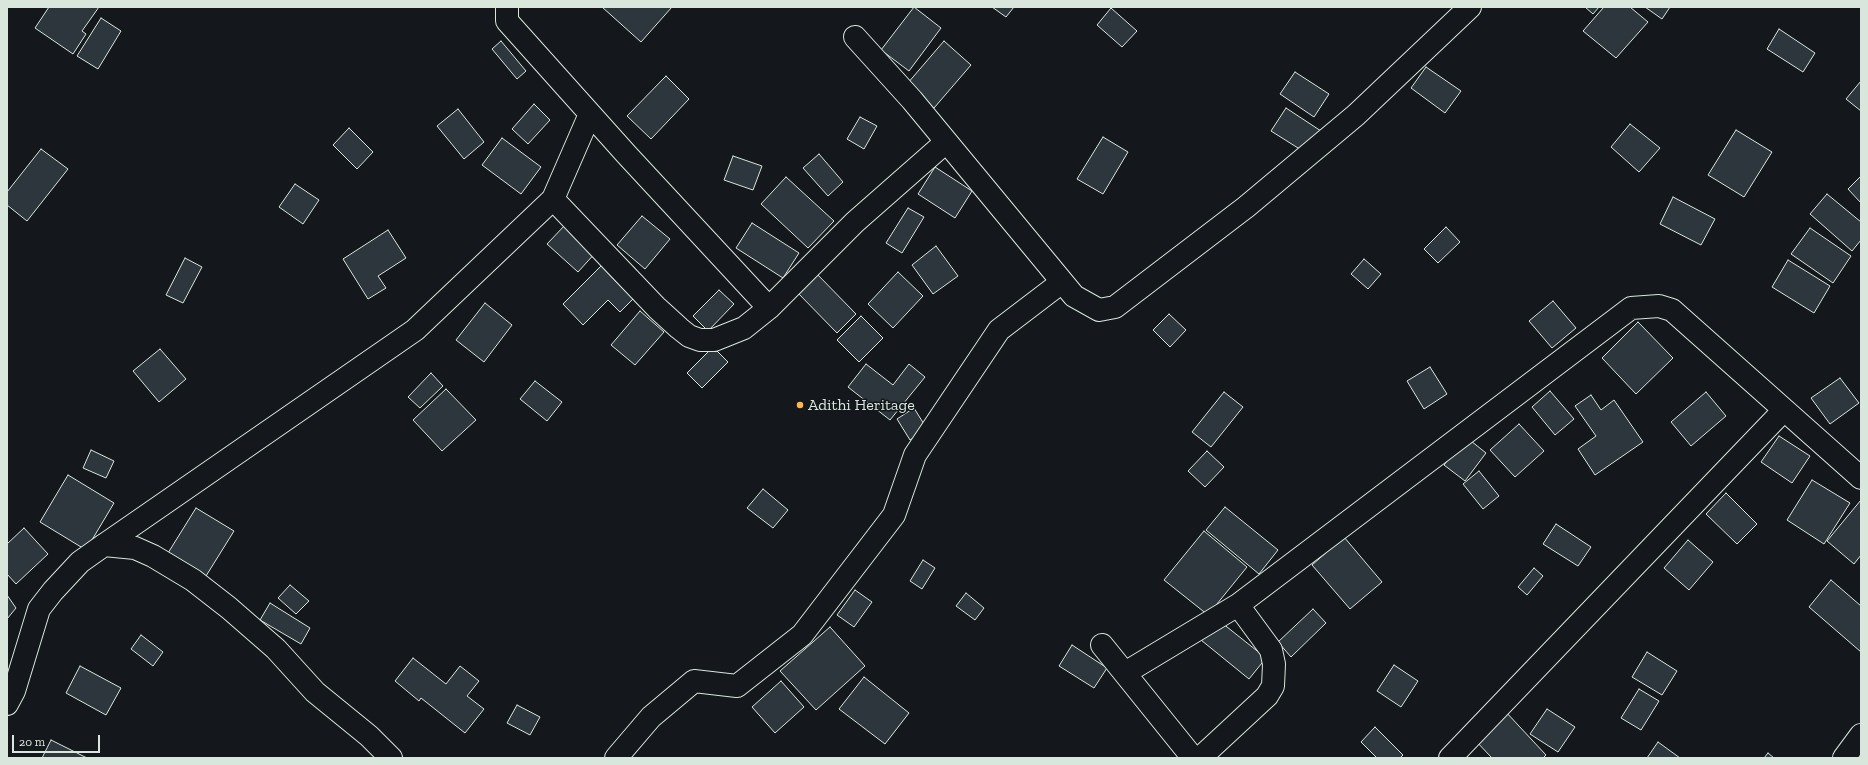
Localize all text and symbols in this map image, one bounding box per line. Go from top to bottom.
place label: Adithi Heritage [808,395,915,415]
marker: Adithi Heritage [795,400,805,410]
scale bar [14,727,102,753]
text: 20 m [19,735,45,749]

